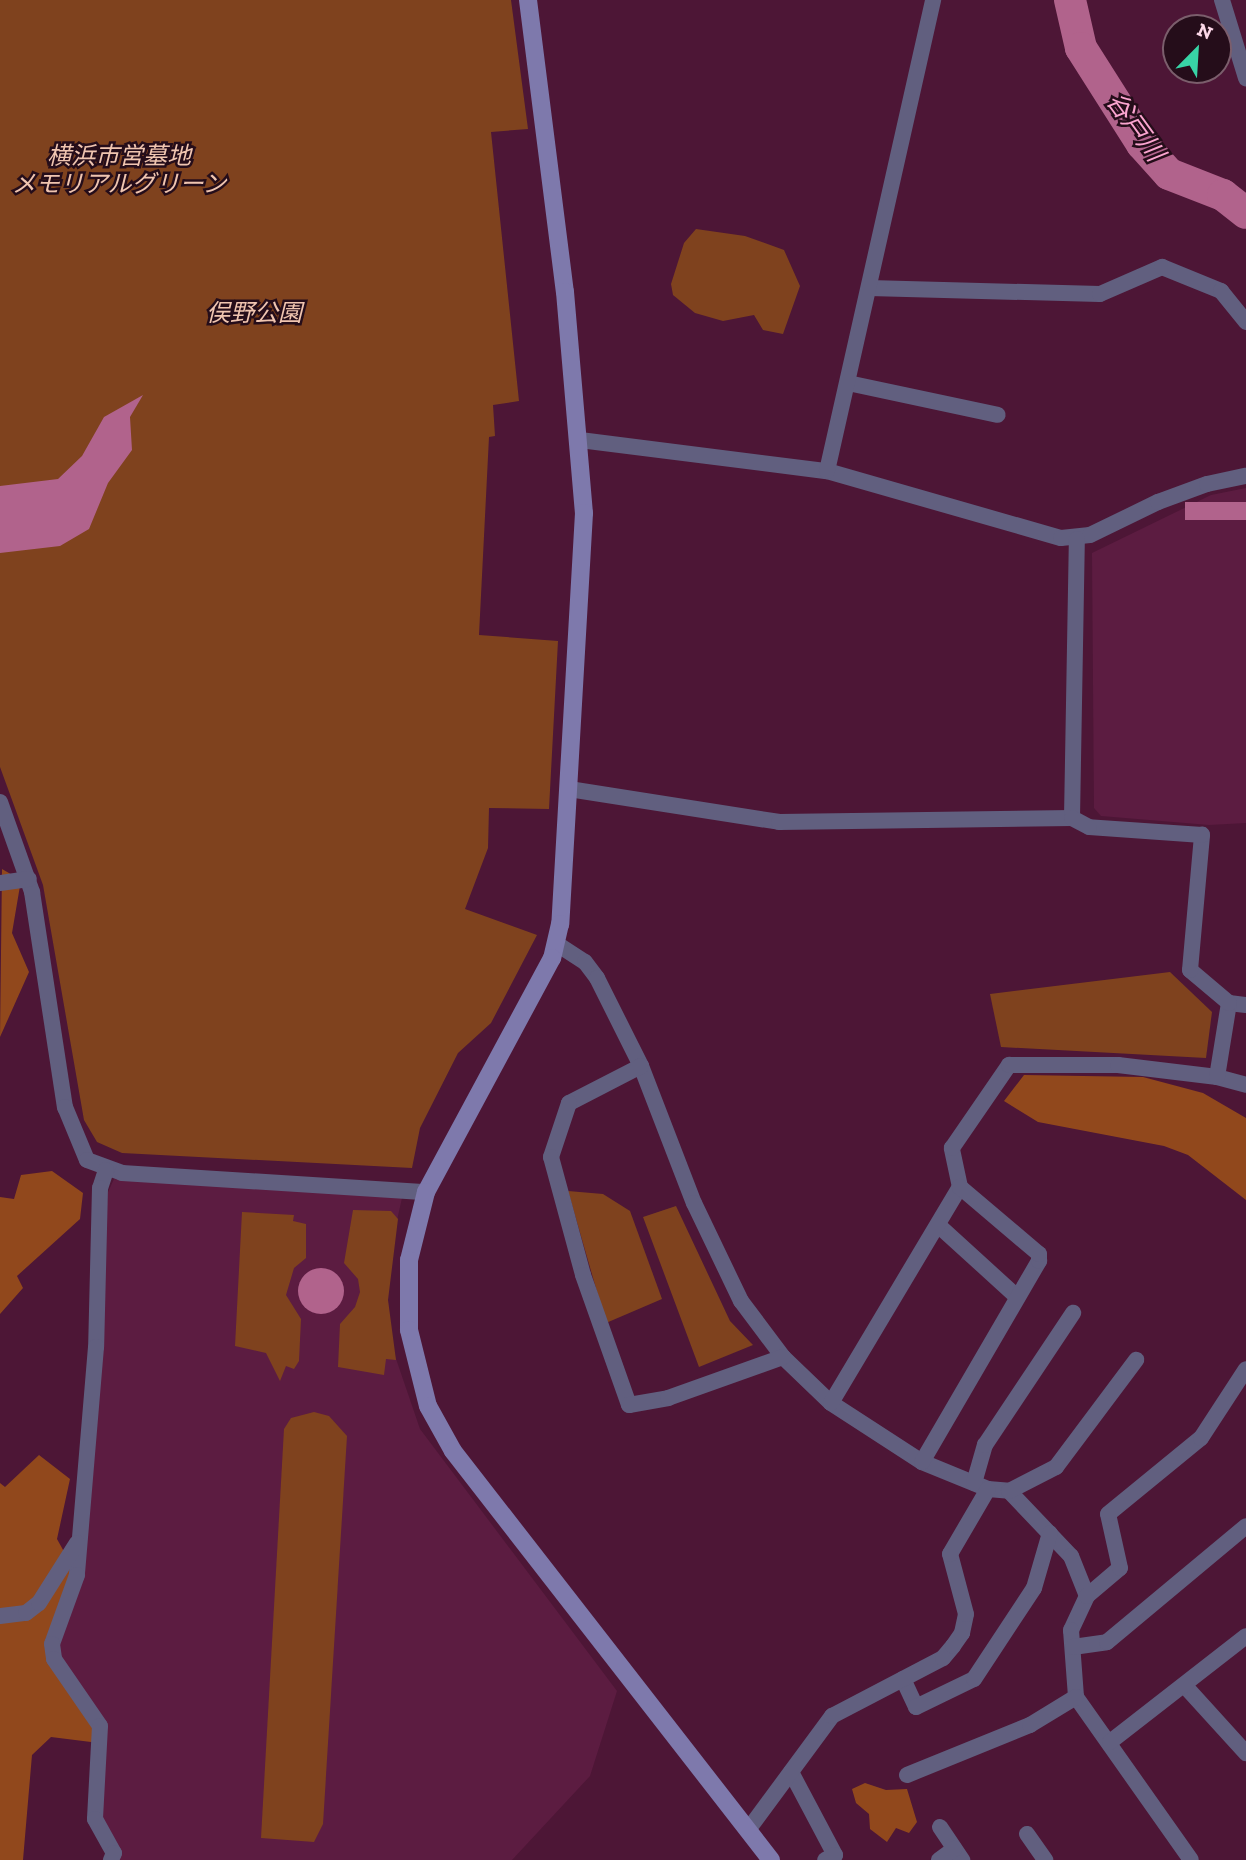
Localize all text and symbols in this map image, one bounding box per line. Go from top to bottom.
north arrow [1162,14,1232,84]
text: N [1194,18,1216,45]
water label: 谷戸川 [1099,86,1171,168]
park label: 横浜市営墓地 メモリアルグリーン [11,142,227,198]
park label: 俣野公園 [206,299,302,327]

